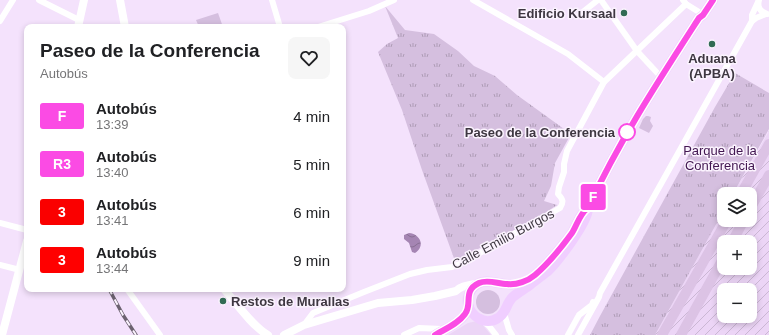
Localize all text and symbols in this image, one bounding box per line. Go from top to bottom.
place label: Edificio Kursaal [518,6,616,21]
marker: Edificio Kursaal [619,8,629,18]
button: heart [288,37,330,79]
marker: Aduana (APBA) [707,39,717,49]
text: Paseo de la Conferencia [40,40,260,61]
place label: Aduana (APBA) [688,51,737,81]
text: Autobús [40,66,88,81]
text: Autobús [96,100,157,117]
text: F [58,108,66,124]
text: 4 min [293,108,330,125]
text: 13:39 [96,117,129,132]
marker: Paseo de la Conferencia [618,123,636,141]
place label: Paseo de la Conferencia [465,125,616,140]
park label: Parque de la Conferencia [683,143,758,173]
text: Autobús [96,148,157,165]
text: R3 [53,156,71,172]
text: 5 min [293,156,330,173]
text: 13:40 [96,165,129,180]
line badge: F [580,184,606,210]
map controls [717,187,757,323]
button: layers [717,187,757,227]
text: F [589,189,597,205]
text: Autobús [96,196,157,213]
text: 3 [58,204,66,220]
text: 6 min [293,204,330,221]
street label: Calle Emilio Burgos [449,206,557,272]
text: 13:41 [96,213,129,228]
button: + [717,235,757,275]
text: Autobús [96,244,157,261]
text: 3 [58,252,66,268]
text: 9 min [293,252,330,269]
text: 13:44 [96,261,129,276]
button: − [717,283,757,323]
place label: Restos de Murallas [231,294,350,309]
marker: Restos de Murallas [218,296,228,306]

